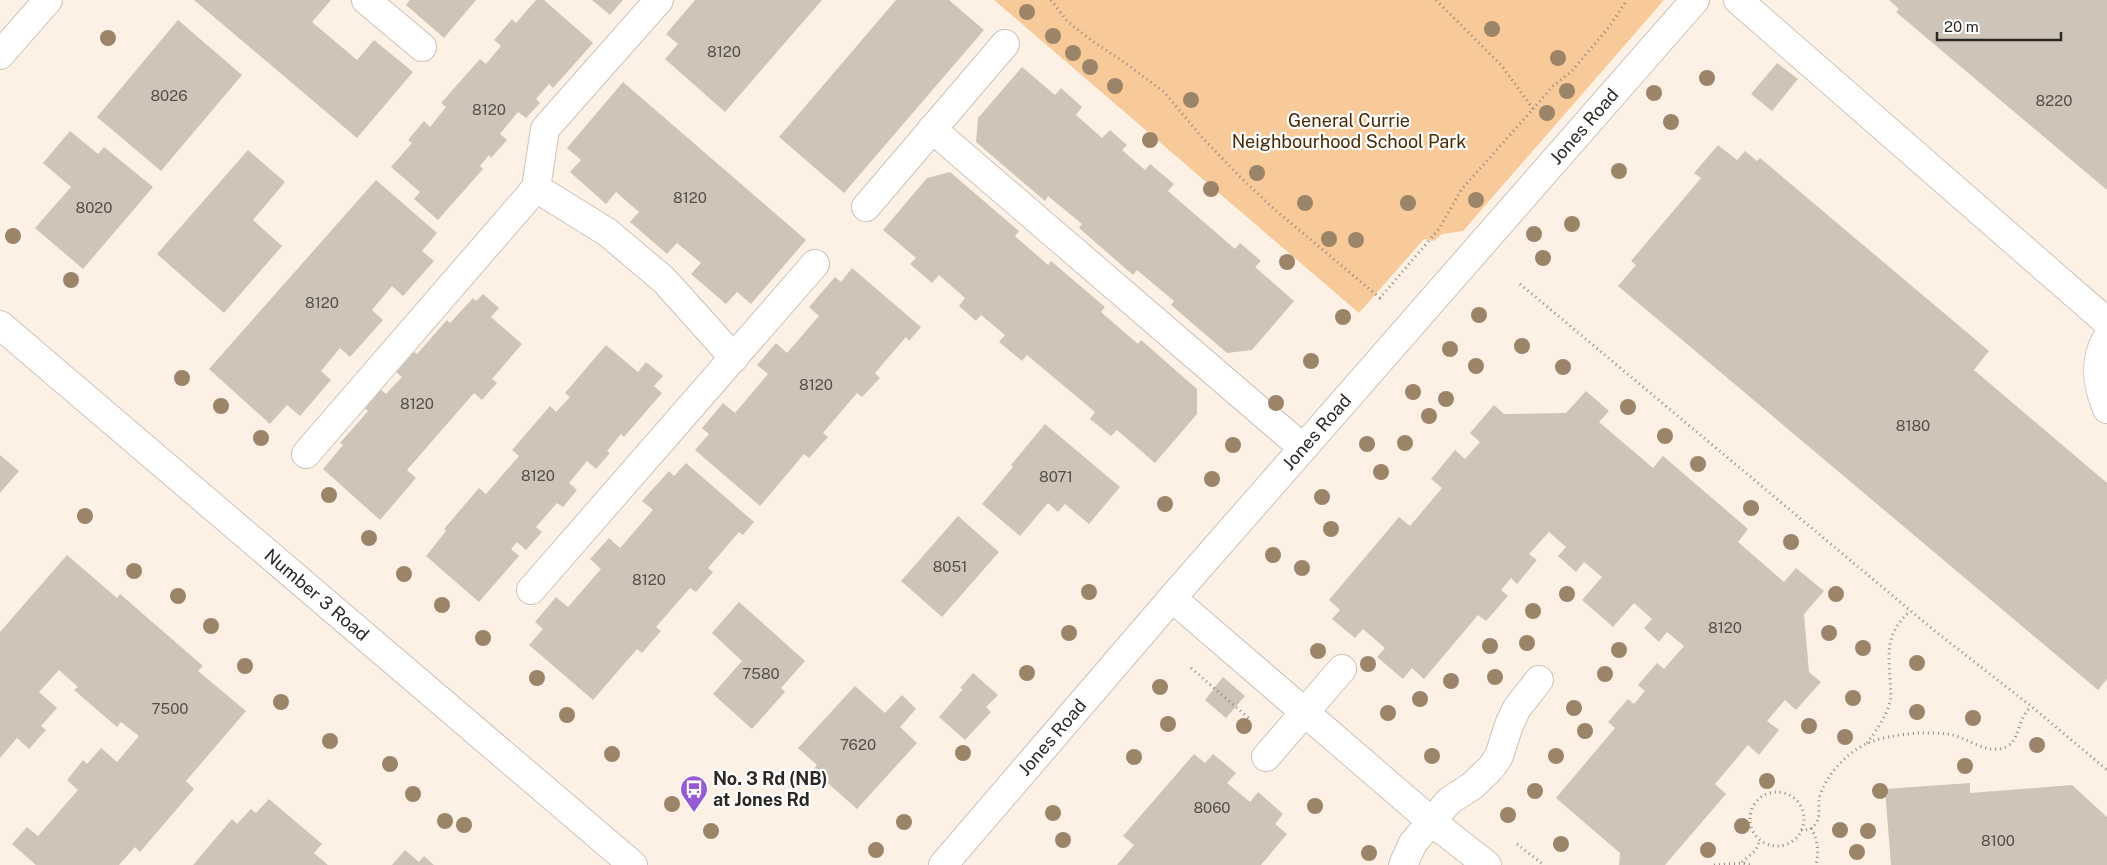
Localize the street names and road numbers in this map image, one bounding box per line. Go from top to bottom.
street label: Jones Road [1545,84,1623,168]
street label: Jones Road [1278,390,1355,474]
street label: Number 3 Road [260,544,373,645]
street label: Jones Road [1013,695,1091,780]

